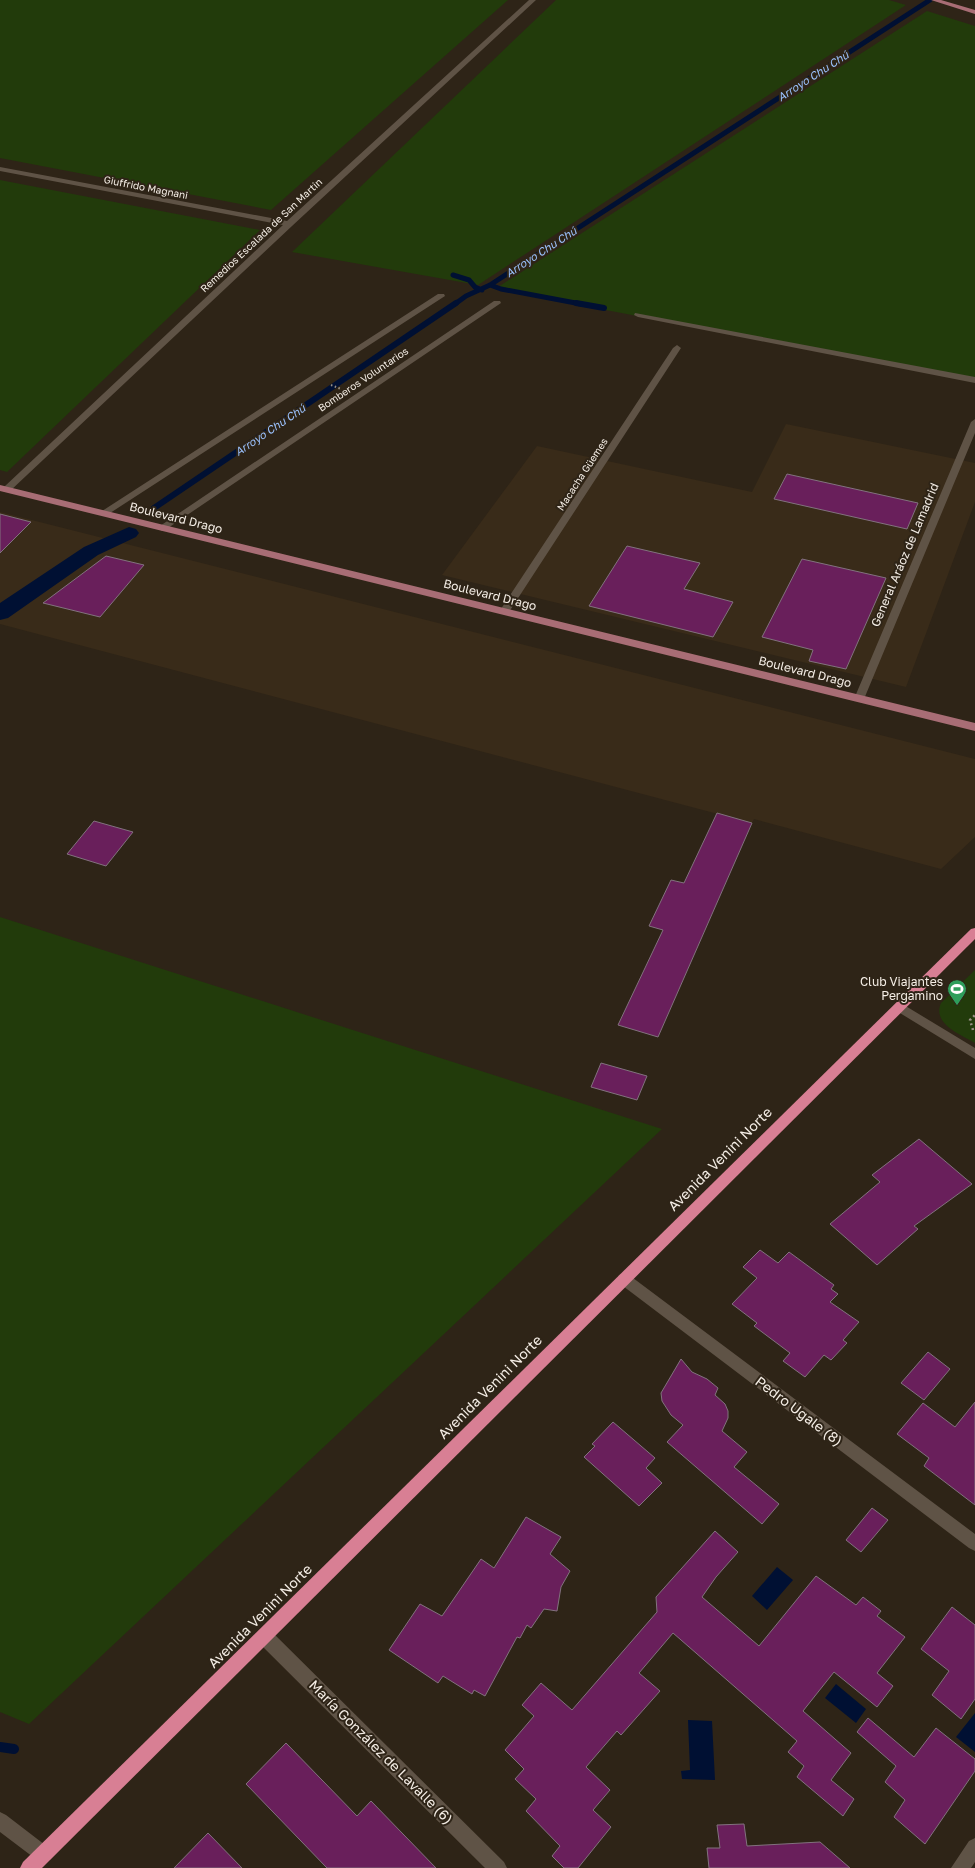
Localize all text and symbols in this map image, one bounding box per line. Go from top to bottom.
water label: Arroyo Chu Chú [775,47,852,104]
street label: Giuffrido Magnani [103,173,189,201]
street label: Remedios Escalada de San Martin [198,175,324,295]
water label: Arroyo Chu Chú [503,223,580,280]
street label: Bomberos Voluntarios [316,344,410,414]
water label: Arroyo Chu Chú [232,401,309,459]
street label: Macacha Güemes [554,436,610,512]
street label: General Aráoz de Lamadrid [867,481,942,629]
street label: Boulevard Drago [128,499,224,536]
street label: Boulevard Drago [442,576,538,613]
street label: Boulevard Drago [757,653,853,690]
place label: Club Viajantes Pergamino [860,974,943,1003]
sports icon: Club Viajantes Pergamino [946,978,968,1006]
street label: Avenida Venini Norte [664,1103,775,1214]
street label: Avenida Venini Norte [434,1331,545,1442]
street label: Pedro Ugale (8) [752,1372,846,1449]
street label: Avenida Venini Norte [204,1560,315,1671]
street label: María González de Lavalle (6) [306,1676,457,1827]

